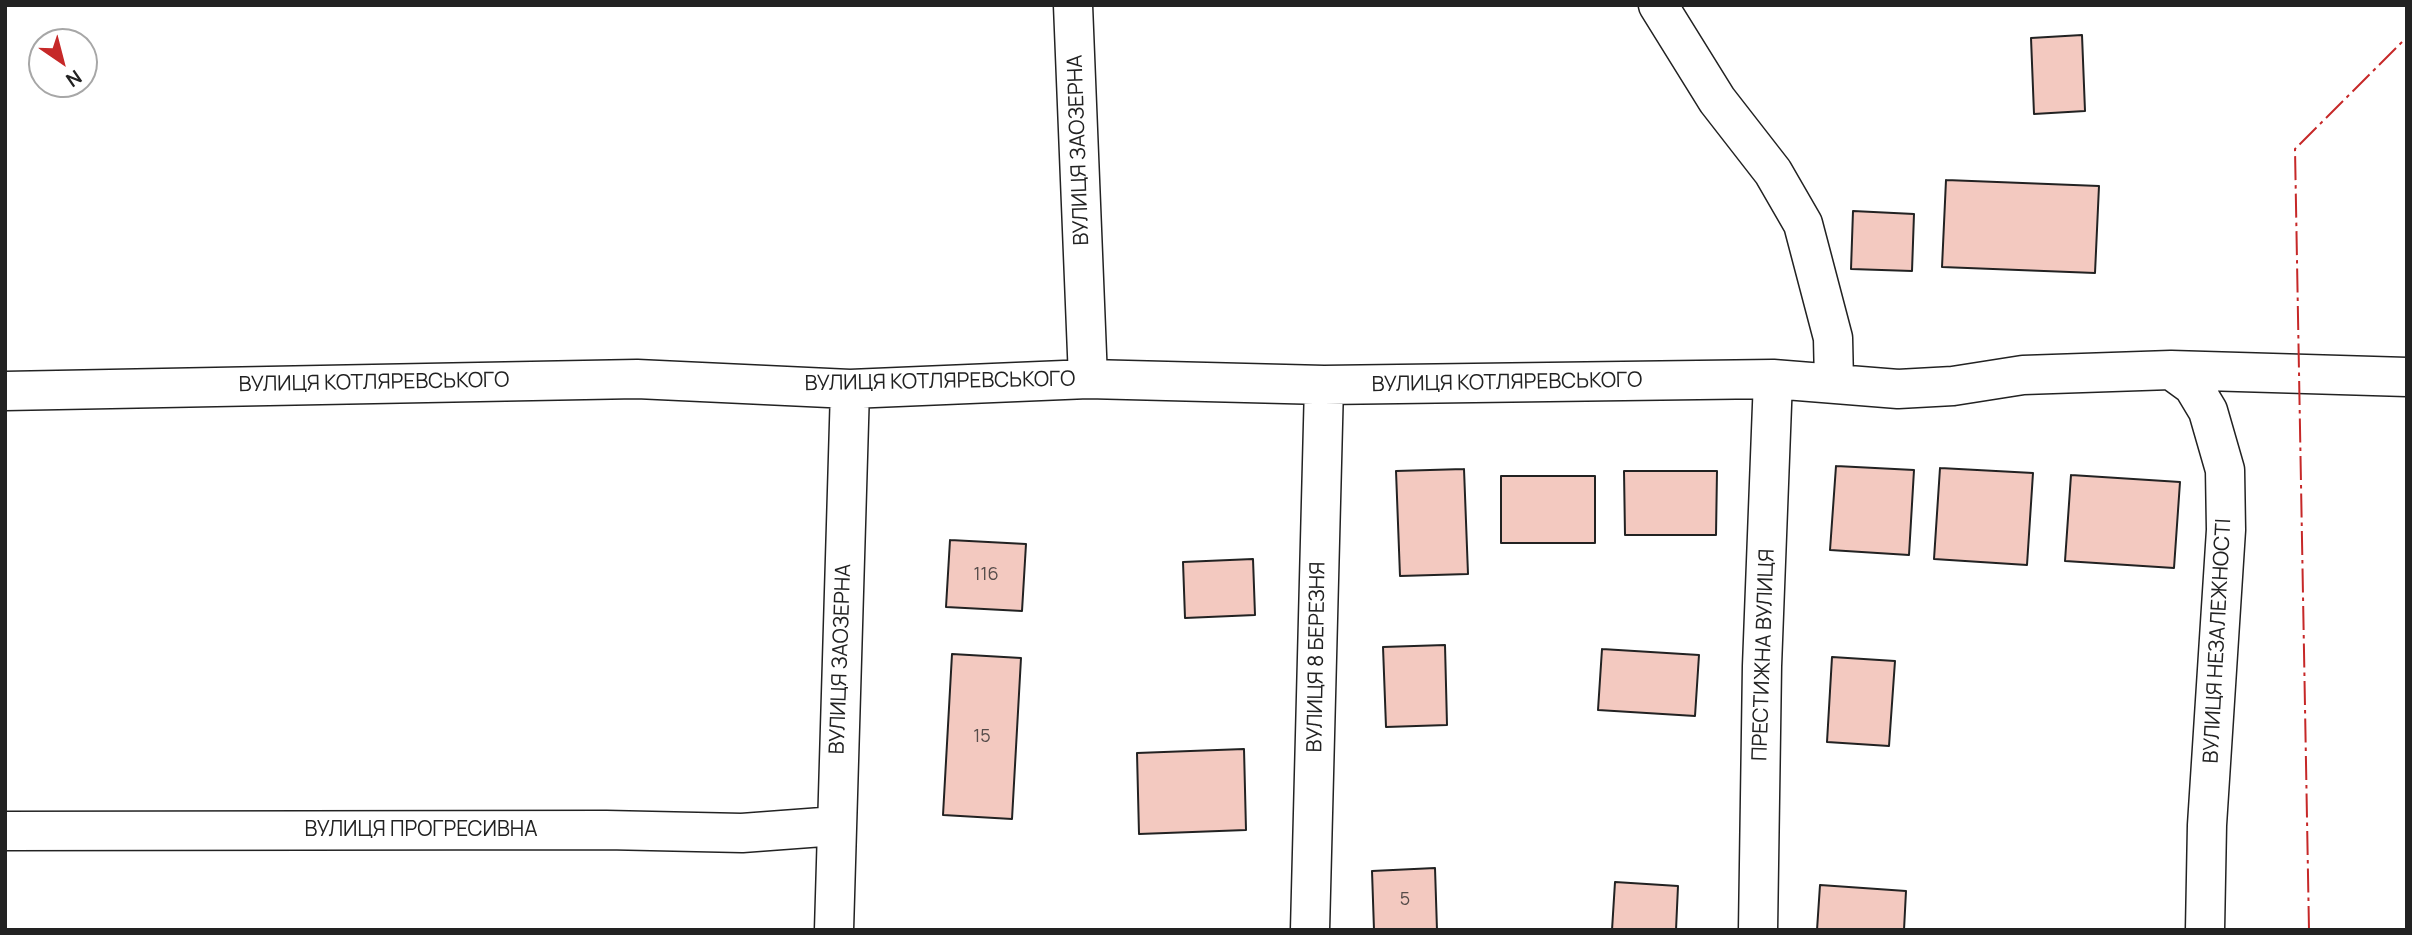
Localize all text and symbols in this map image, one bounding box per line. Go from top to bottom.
north arrow [28,28,98,98]
street label: ВУЛИЦЯ ЗАОЗЕРНА [1063,54,1095,246]
text: N [61,64,87,93]
street label: ВУЛИЦЯ КОТЛЯРЕВСЬКОГО [804,367,1076,397]
street label: ВУЛИЦЯ КОТЛЯРЕВСЬКОГО [238,368,510,398]
street label: ВУЛИЦЯ КОТЛЯРЕВСЬКОГО [1371,368,1643,398]
street label: ВУЛИЦЯ НЕЗАЛЕЖНОСТІ [2199,518,2237,764]
street label: ПРЕСТИЖНА ВУЛИЦЯ [1748,548,1780,762]
street label: ВУЛИЦЯ 8 БЕРЕЗНЯ [1303,561,1331,753]
street label: ВУЛИЦЯ ЗАОЗЕРНА [825,563,857,755]
house number: 116 [973,564,999,586]
house number: 15 [973,726,991,748]
street label: ВУЛИЦЯ ПРОГРЕСИВНА [305,817,537,843]
house number: 5 [1400,889,1410,911]

